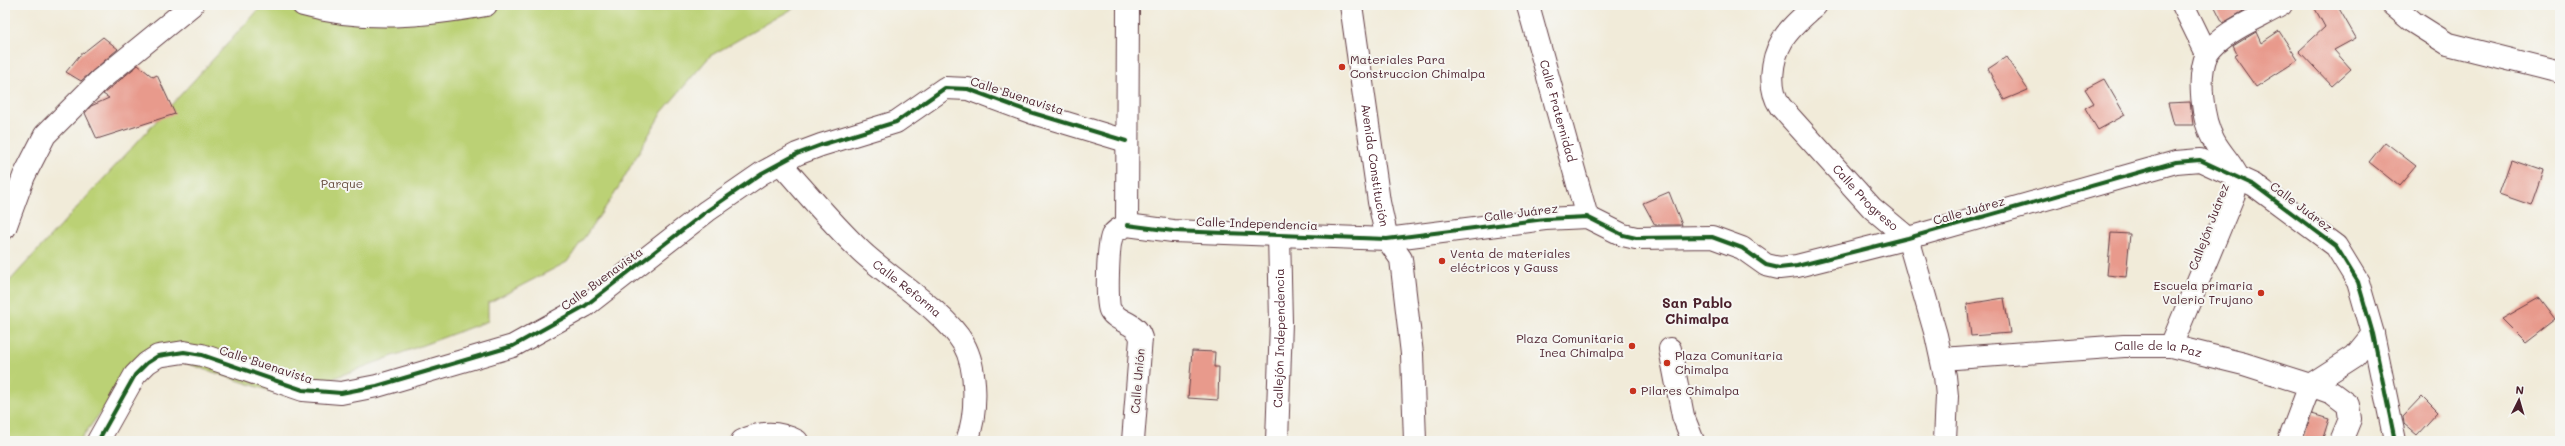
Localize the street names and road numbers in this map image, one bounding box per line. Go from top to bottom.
street label: Calle Fraternidad [1537,58,1580,164]
street label: Calle Buenavista [968,72,1066,118]
street label: Avenida Constitución [1358,103,1393,228]
street label: Calle Progreso [1829,161,1902,234]
street label: Calle Juárez [2267,178,2336,235]
street label: Callejón Juárez [2184,181,2232,272]
street label: Calle Juárez [1931,192,2007,228]
street label: Calle Juárez [1483,200,1559,224]
street label: Calle Independencia [1196,213,1318,233]
street label: Calle Buenavista [557,243,646,313]
street label: Calle Reforma [870,256,945,320]
street label: Callejón Independencia [1269,268,1288,408]
street label: Calle de la Paz [2114,337,2204,360]
street label: Calle Buenavista [217,341,315,387]
street label: Calle Unión [1126,348,1148,414]

